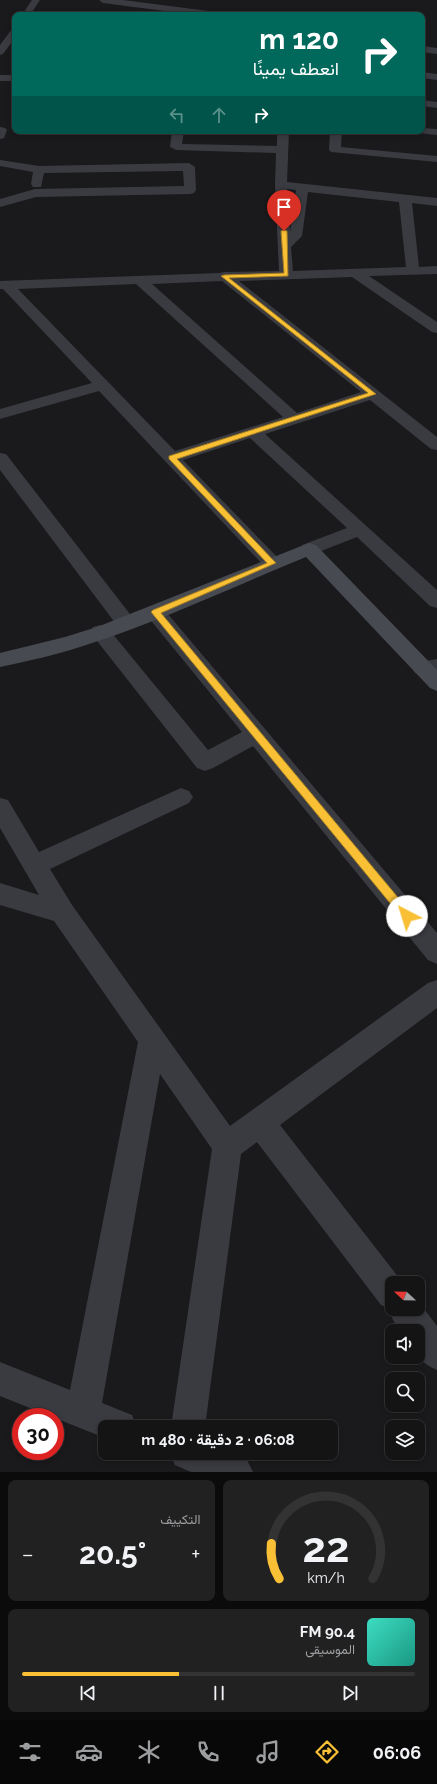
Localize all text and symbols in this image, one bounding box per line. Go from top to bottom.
text: 120 m [259,23,339,56]
icon: right [353,28,405,80]
text: انعطف يمينًا [253,58,339,79]
icon: left [166,104,188,126]
icon: ahead [208,104,230,126]
icon: right [250,104,272,126]
pin [267,190,301,231]
icon: arrive [273,196,295,218]
position arrow [386,895,428,937]
north arrow [385,1276,425,1316]
map controls [385,1276,425,1460]
button: sound [385,1324,425,1364]
button: search [385,1372,425,1412]
speed limit sign: 30 [12,1408,64,1460]
button: layers [385,1420,425,1460]
text: 06:08 · 2 دقيقة · 480 m [141,1431,295,1449]
text: التكييف [160,1512,201,1527]
text: 22 [302,1522,349,1571]
text: 20.5° [79,1536,146,1571]
text: − [22,1541,34,1567]
text: + [191,1541,200,1567]
text: km/h [307,1569,345,1585]
text: 90.4 FM [300,1623,355,1641]
text: الموسيقى [305,1642,355,1657]
icon: previous [77,1682,99,1704]
icon: pause [208,1682,230,1704]
icon: next [339,1682,361,1704]
icon: filters [16,1738,44,1766]
icon: car [75,1738,103,1766]
icon: climate [135,1738,163,1766]
icon: phone [194,1738,222,1766]
icon: music [254,1738,282,1766]
icon: directions [313,1738,341,1766]
text: 06:06 [373,1742,421,1763]

